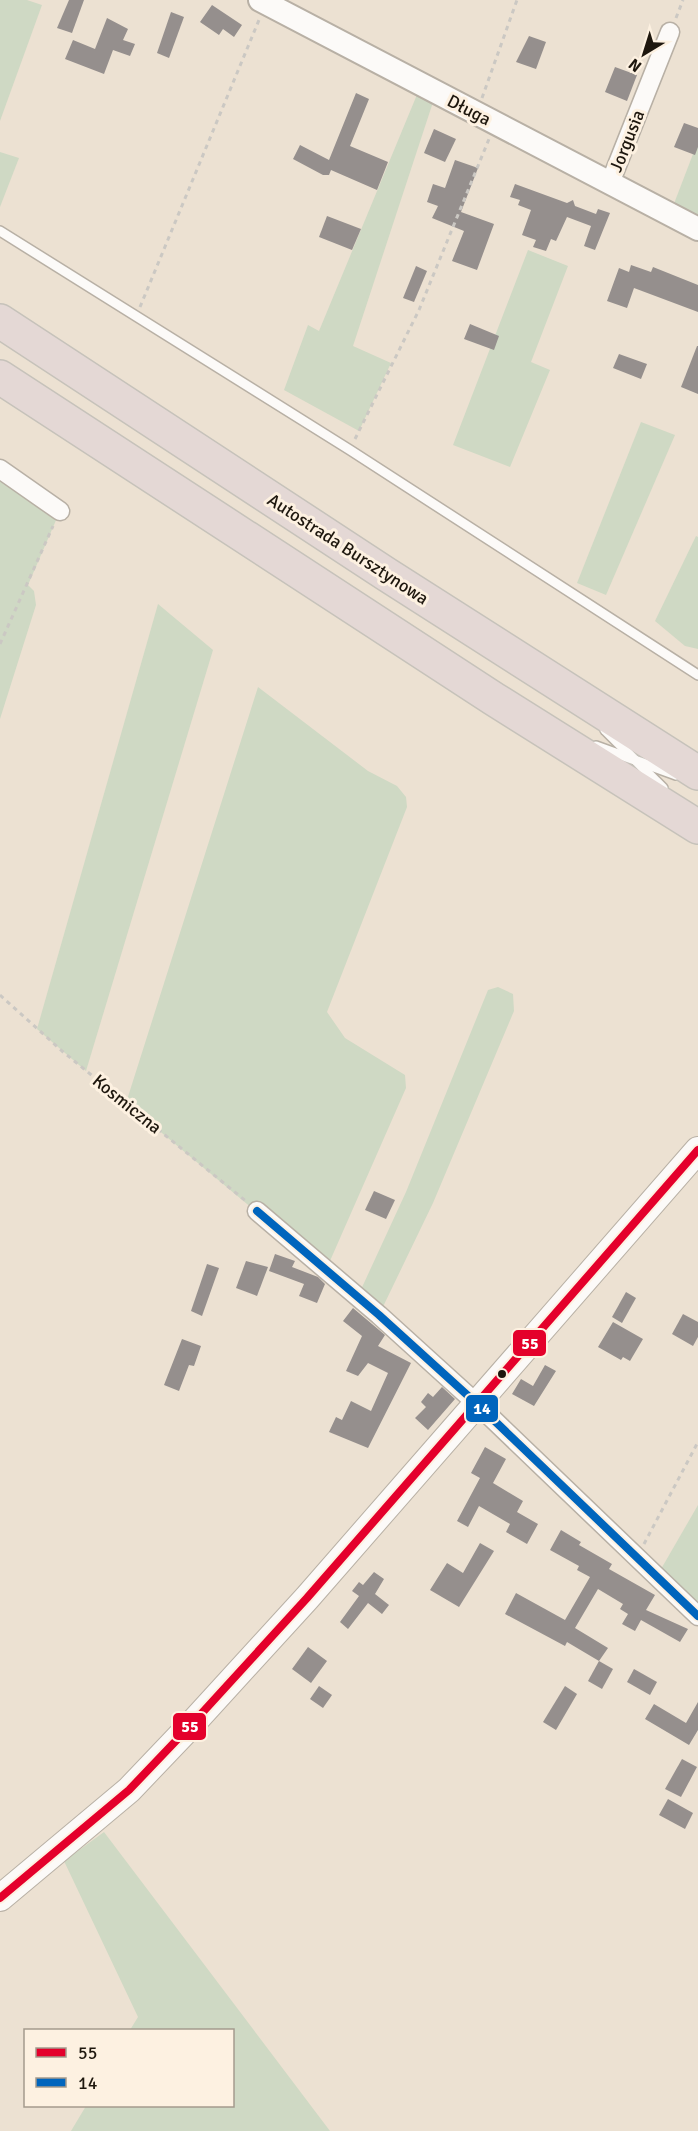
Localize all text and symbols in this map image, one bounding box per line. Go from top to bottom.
north arrow [614,24,674,84]
text: N [625,54,646,76]
street label: Długa [443,90,495,130]
street label: Jorgusia [605,107,649,175]
street label: Autostrada Bursztynowa [263,489,433,609]
street label: Kosmiczna [88,1070,166,1138]
line badge: 55 [512,1329,547,1357]
text: 55 [521,1334,539,1354]
unlabelled marker [496,1368,508,1380]
line badge: 14 [465,1394,499,1423]
text: 14 [473,1399,491,1419]
line badge: 55 [172,1712,207,1741]
text: 55 [181,1717,199,1737]
legend [24,2029,234,2107]
text: 55 [78,2042,97,2064]
text: 14 [78,2072,98,2094]

